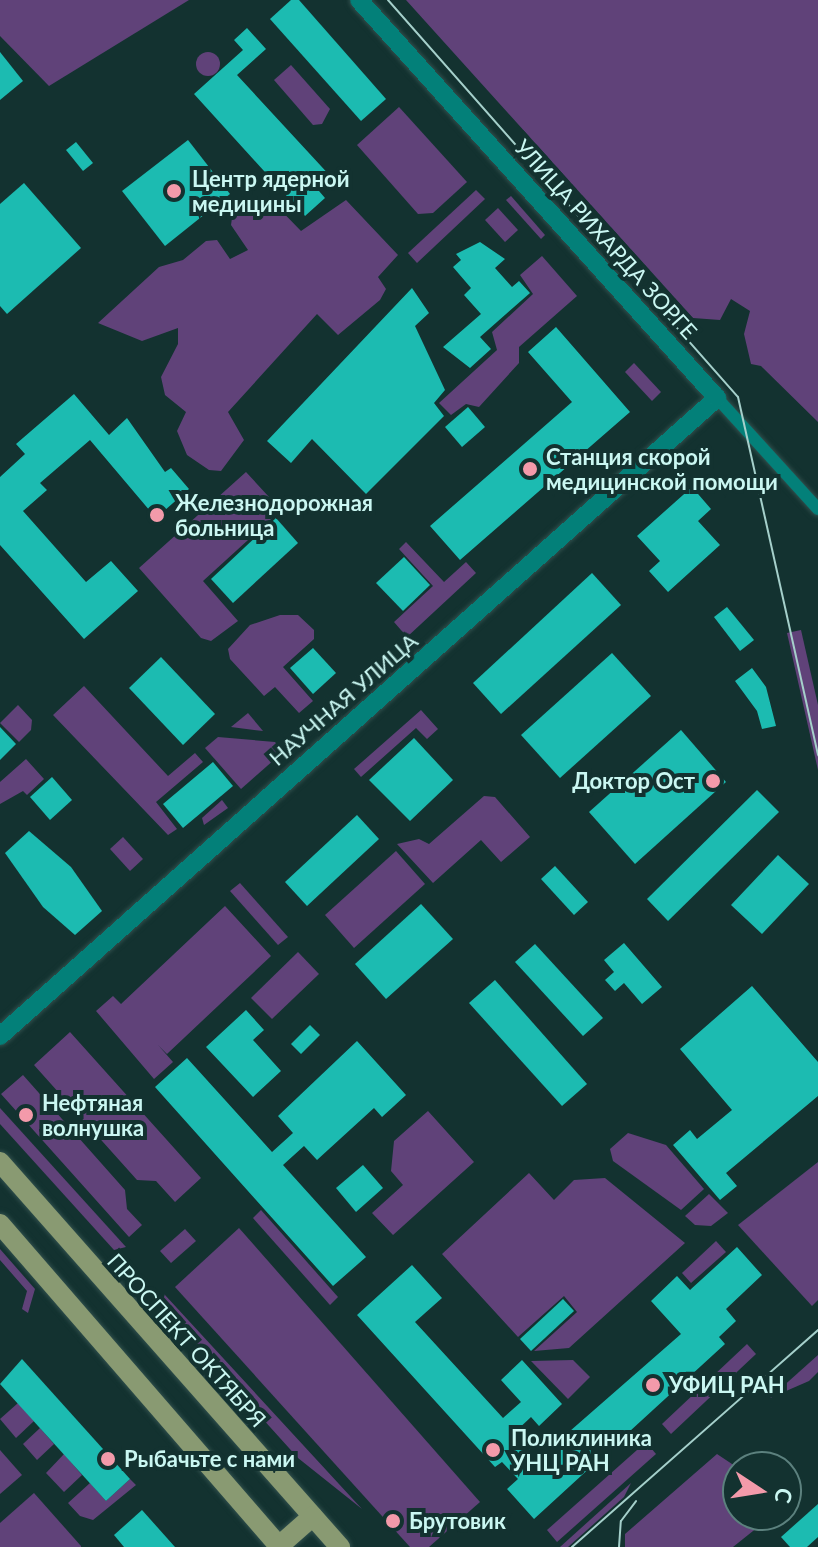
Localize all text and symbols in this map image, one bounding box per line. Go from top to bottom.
street label: УЛИЦА РИХАРДА ЗОРГЕ [509,134,703,344]
place label: Центр ядерной медицины [192,165,349,216]
marker: Центр ядерной медицины [163,180,185,202]
place label: Станция скорой медицинской помощи [546,443,778,494]
marker: Станция скорой медицинской помощи [521,460,539,478]
place label: Железнодорожная больница [175,489,373,540]
marker: Железнодорожная больница [146,504,168,526]
street label: НАУЧНАЯ УЛИЦА [263,627,423,771]
place label: Доктор Ост [572,768,695,794]
marker: Доктор Ост [702,770,724,792]
place label: Нефтяная волнушка [42,1089,144,1140]
marker: Нефтяная волнушка [17,1106,35,1124]
street label: ПРОСПЕКТ ОКТЯБРЯ [102,1248,272,1432]
place label: УФИЦ РАН [669,1372,785,1398]
marker: УФИЦ РАН [644,1376,662,1394]
place label: Поликлиника УНЦ РАН [511,1424,652,1476]
marker: Поликлиника УНЦ РАН [482,1439,504,1461]
place label: Рыбачьте с нами [124,1446,295,1472]
marker: Рыбачьте с нами [99,1450,117,1468]
north arrow [722,1451,802,1531]
text: С [769,1486,799,1506]
place label: Брутовик [409,1508,506,1534]
marker: Брутовик [384,1512,402,1530]

